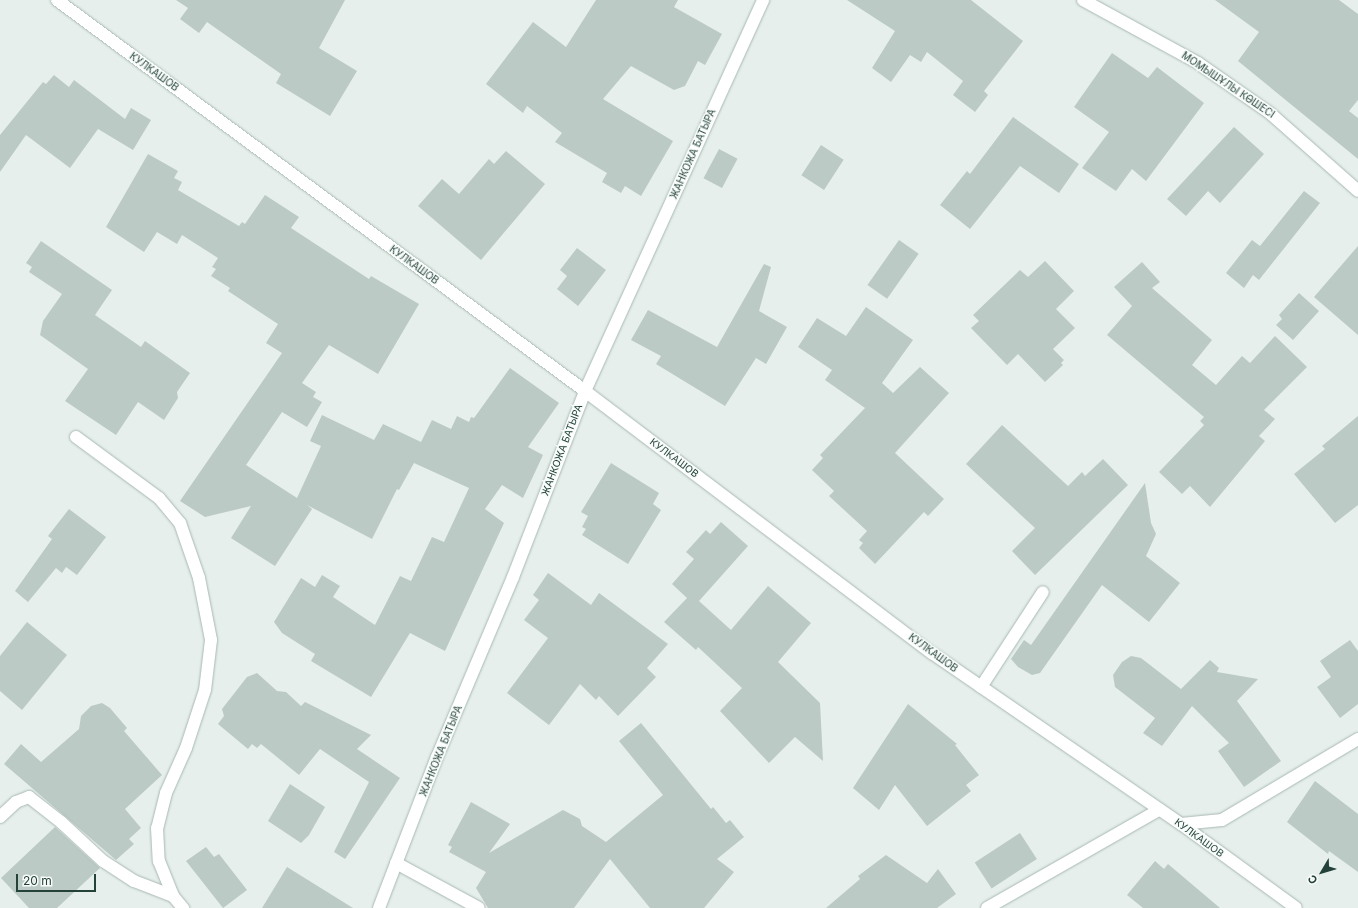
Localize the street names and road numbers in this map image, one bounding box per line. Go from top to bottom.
street label: МОМЫШҰЛЫ КӨШЕСІ [1179,49,1277,121]
street label: КУЛКАШОВ [127,50,181,94]
street label: ЖАНКОЖА БАТЫРА [668,107,718,201]
street label: КУЛКАШОВ [387,243,441,287]
street label: ЖАНКОЖА БАТЫРА [539,403,585,497]
street label: КУЛКАШОВ [647,436,701,480]
street label: КУЛКАШОВ [906,631,960,675]
street label: ЖАНКОЖА БАТЫРА [417,704,465,798]
street label: КУЛКАШОВ [1172,816,1226,860]

